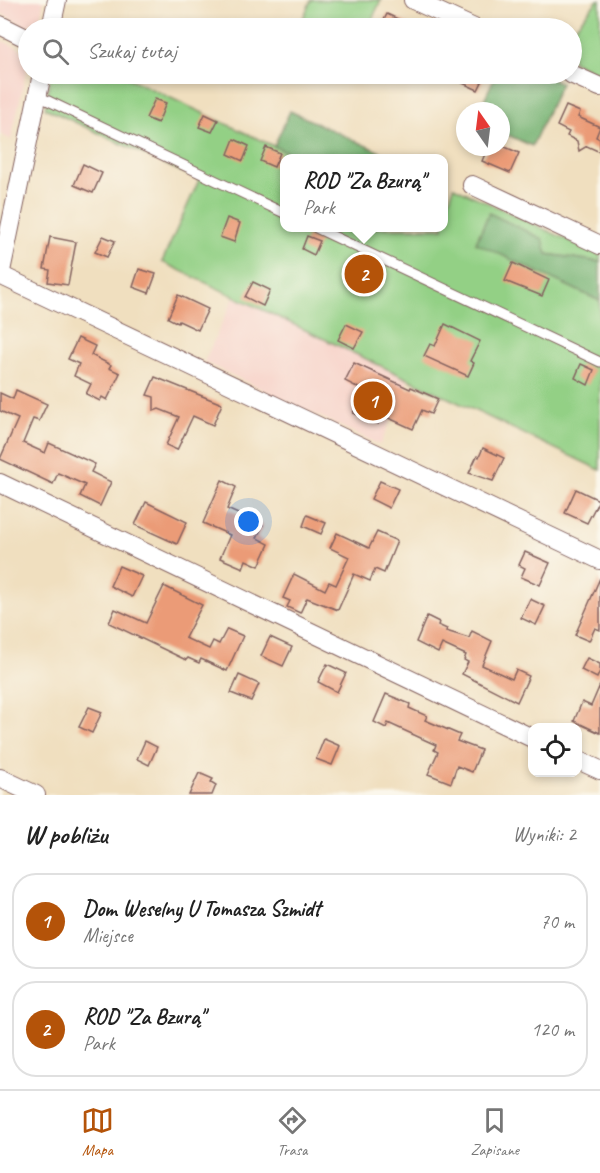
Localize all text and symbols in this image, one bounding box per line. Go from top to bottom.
search box [18,18,582,84]
icon: search [39,35,72,68]
text: Szukaj tutaj [87,37,177,65]
north arrow [456,102,510,156]
popup [280,154,448,232]
text: ROD "Za Bzurą" [303,167,425,195]
text: Park [303,195,335,220]
pin: 2 [344,252,384,296]
pin: 1 [354,378,392,424]
your location [234,507,263,536]
map controls [528,723,582,777]
button: locate [528,723,582,777]
text: W pobliżu [24,818,107,851]
text: Wyniki: 2 [513,822,576,847]
text: Dom Weselny U Tomasza Szmidt [83,895,321,923]
text: 1 [41,909,50,934]
text: 70 m [540,909,574,934]
text: Miejsce [83,923,133,948]
text: ROD "Za Bzurą" [83,1003,205,1031]
text: 2 [41,1017,50,1042]
text: 120 m [531,1017,574,1042]
text: Park [83,1031,115,1056]
tab: Mapa [81,1104,114,1160]
tab: Trasa [276,1104,309,1160]
tab: Zapisane [471,1104,519,1160]

